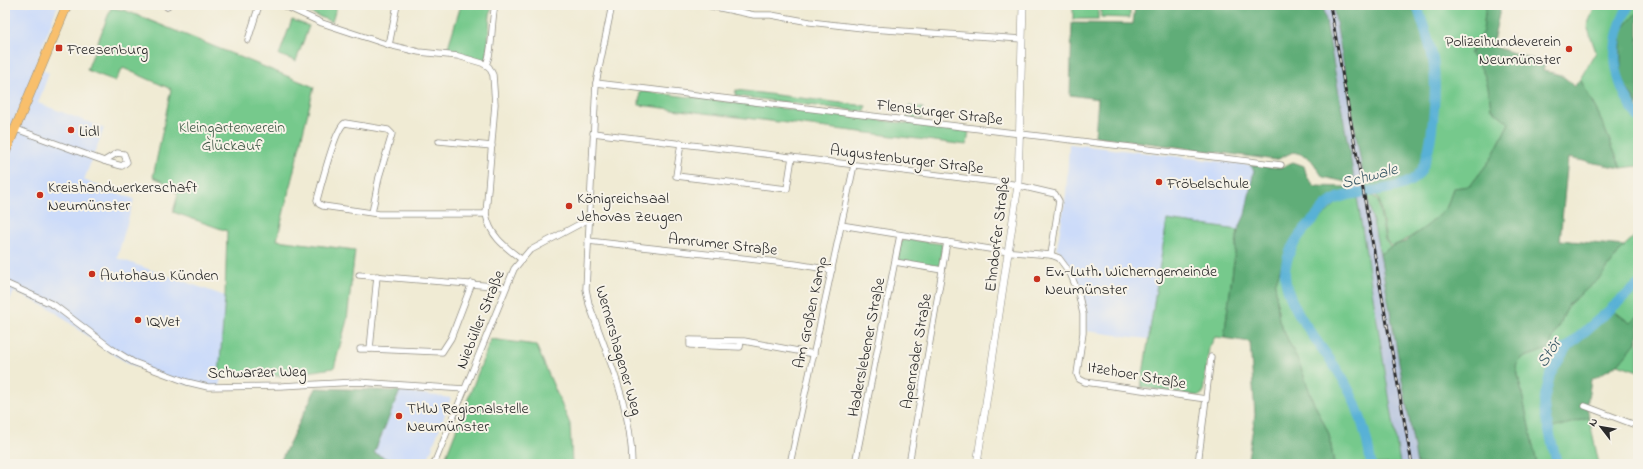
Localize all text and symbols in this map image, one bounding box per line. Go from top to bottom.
place label: Polizeihundeverein Neumünster [1445,30,1561,72]
place label: Freesenburg [66,38,148,62]
marker: Freesenburg [54,43,64,53]
marker: Polizeihundeverein Neumünster [1564,44,1574,54]
street label: Flensburger Straße [874,93,1005,133]
park label: Kleingartenverein Glückauf [179,116,285,158]
place label: Lidl [79,120,100,144]
marker: Lidl [66,125,76,135]
street label: Augustenburger Straße [829,139,986,181]
water label: Schwale [1338,157,1402,196]
place label: Fröbelschule [1166,172,1250,196]
street label: Ehndorfer Straße [979,174,1017,293]
place label: Kreishandwerkerschaft Neumünster [48,176,198,218]
marker: Fröbelschule [1154,177,1164,187]
place label: Königreichsaal Jehovas Zeugen [577,187,683,229]
marker: Kreishandwerkerschaft Neumünster [35,190,45,200]
marker: Königreichsaal Jehovas Zeugen [564,201,574,211]
street label: Amrumer Straße [667,227,779,263]
street label: Am Großen Kamp [787,254,835,371]
place label: Ev.-Luth. Wicherngemeinde Neumünster [1045,260,1218,302]
place label: Autohaus Künden [100,264,219,288]
street label: Niebüller Straße [450,266,512,373]
marker: Autohaus Künden [87,269,97,279]
marker: Ev.-Luth. Wicherngemeinde Neumünster [1032,274,1042,284]
street label: Haderslebener Straße [842,275,892,419]
street label: Wernershagener Weg [588,283,648,418]
street label: Apenrader Straße [895,291,939,411]
place label: IQVet [146,310,181,334]
marker: IQVet [133,315,143,325]
water label: Stör [1530,331,1570,373]
street label: Itzehoer Straße [1085,355,1189,397]
street label: Schwarzer Weg [207,360,307,386]
place label: THW Regionalstelle Neumünster [407,397,530,439]
north arrow [1581,407,1621,447]
marker: THW Regionalstelle Neumünster [394,411,404,421]
text: N [1585,415,1602,430]

